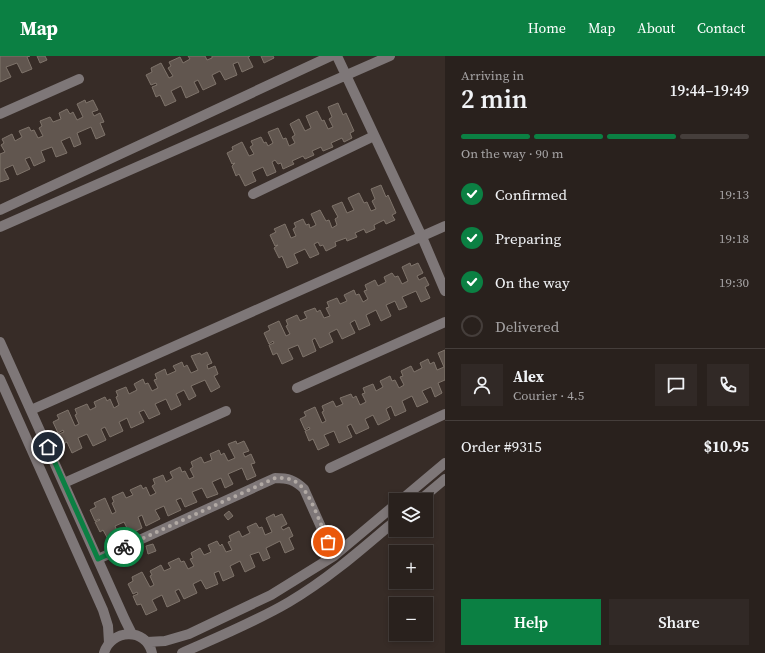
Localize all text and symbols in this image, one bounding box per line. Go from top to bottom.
text: Map [20,15,58,41]
text: Home [528,18,566,38]
text: Map [588,18,615,38]
text: About [637,18,675,38]
text: Contact [697,18,745,38]
text: Arriving in [461,67,524,84]
text: 19:44–19:49 [670,80,749,101]
text: 2 min [461,81,528,117]
text: On the way · 90 m [461,145,563,162]
icon: check [461,183,483,205]
text: Confirmed [495,184,567,205]
text: 19:13 [719,186,749,203]
icon: check [461,227,483,249]
text: Preparing [495,228,561,249]
text: 19:18 [719,230,749,247]
icon: check [461,271,483,293]
text: On the way [495,272,570,293]
text: 19:30 [719,274,749,291]
text: Delivered [495,316,559,337]
button: person [461,364,503,406]
button: chat [655,364,697,406]
button: phone [707,364,749,406]
text: Alex [513,366,544,387]
text: Courier · 4.5 [513,387,584,404]
pin [31,430,65,464]
icon: home [37,436,59,458]
text: Order #9315 [461,436,542,457]
text: $10.95 [704,436,749,457]
map controls [389,493,433,641]
button: layers [389,493,433,537]
pin [311,525,345,559]
courier [104,527,144,567]
icon: bag [317,531,339,553]
icon: bike [113,536,135,558]
button: + [389,545,433,589]
button: − [389,597,433,641]
button: Help [461,599,601,645]
button: Share [609,599,749,645]

